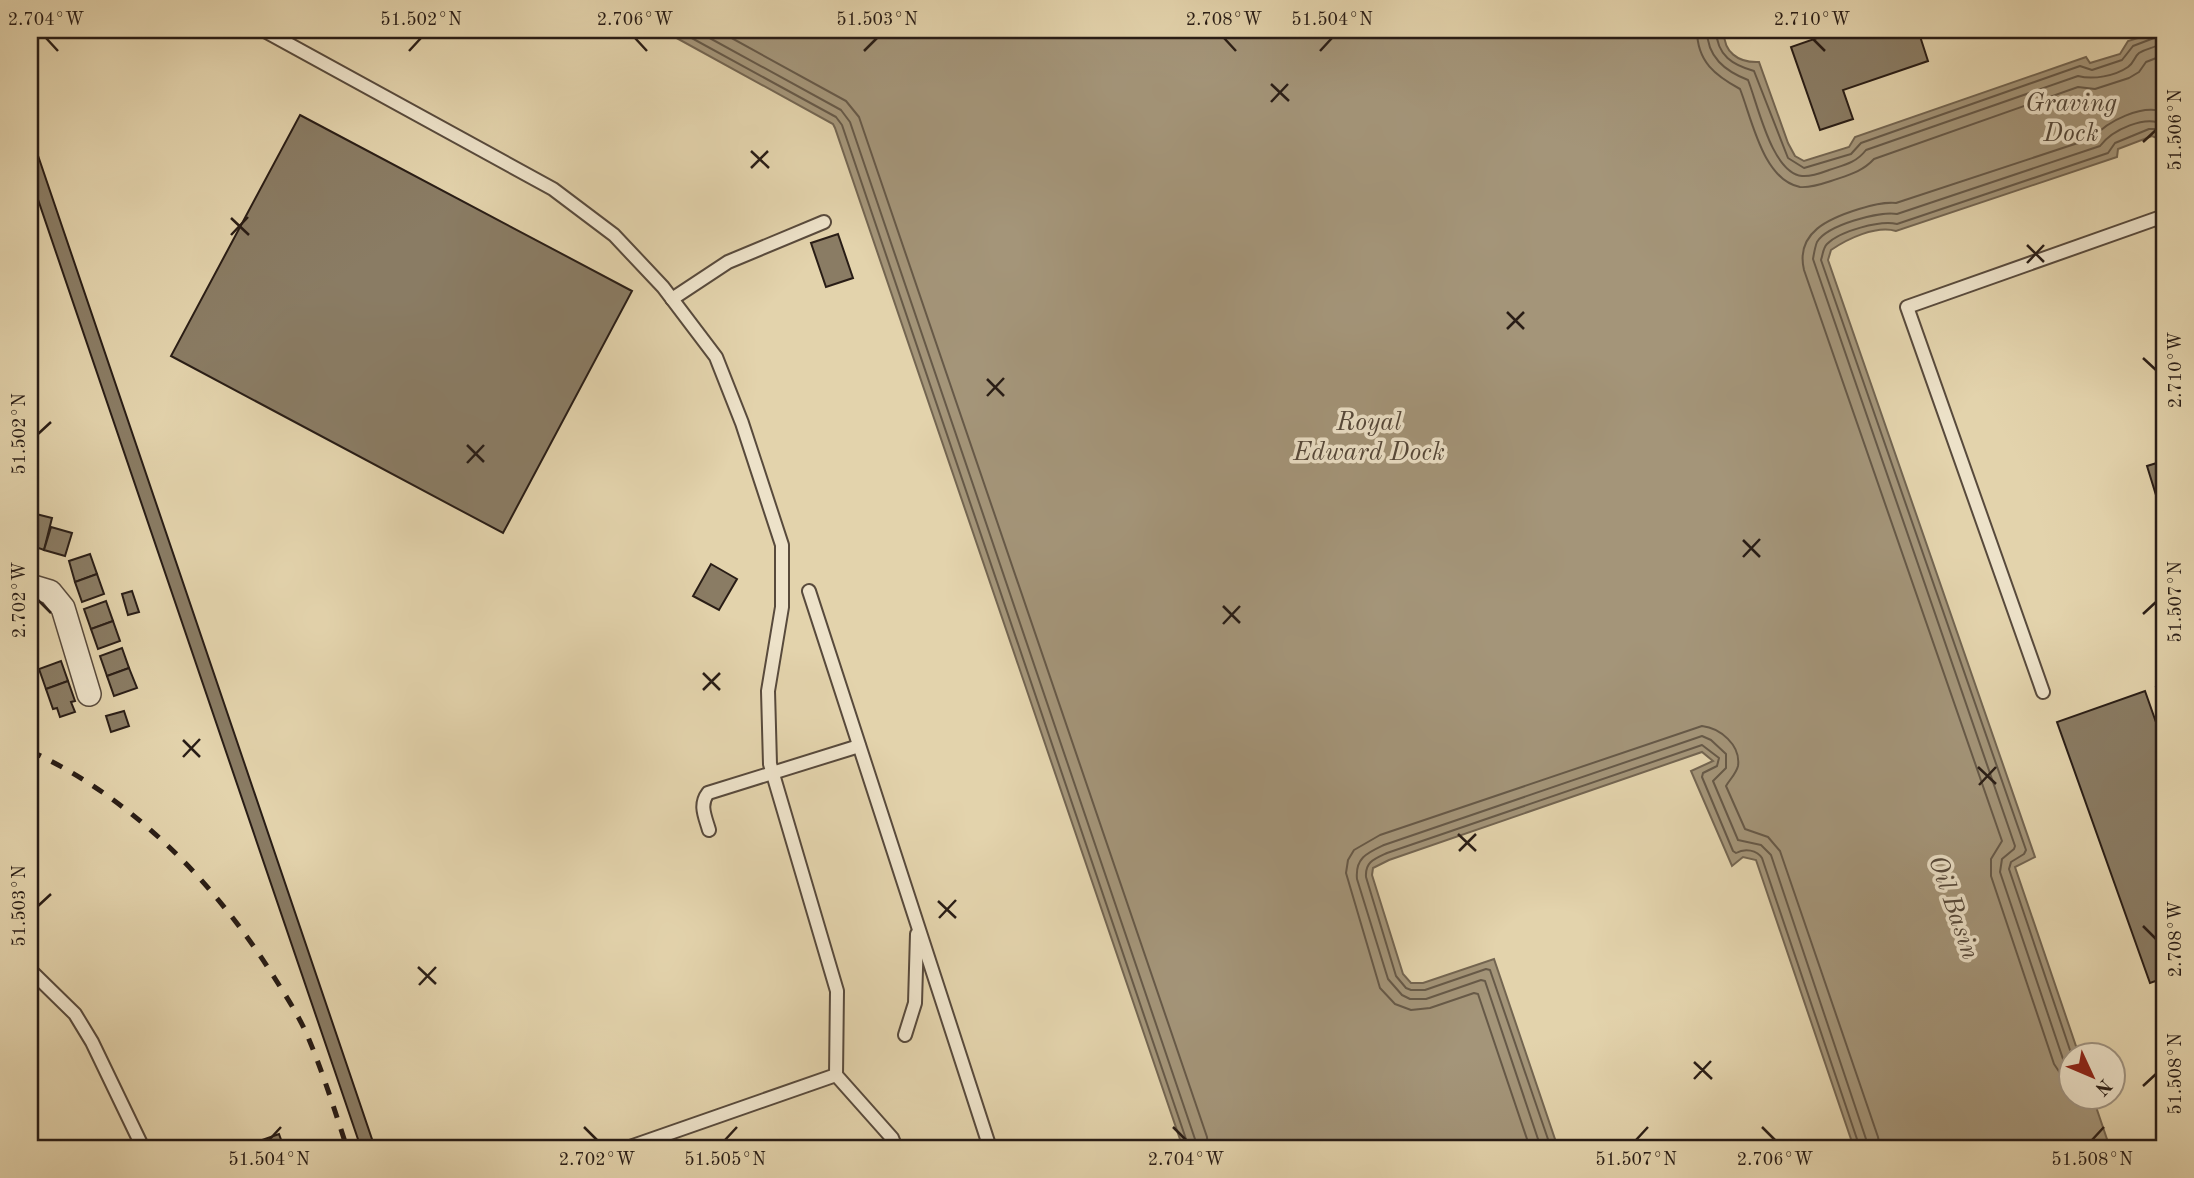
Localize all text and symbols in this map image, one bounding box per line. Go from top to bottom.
text: 2.704°W [8,11,84,29]
text: 51.502°N [380,11,462,29]
text: 2.706°W [597,11,673,29]
text: 51.503°N [836,11,918,29]
text: 2.708°W [1186,11,1262,29]
text: 51.504°N [1291,11,1373,29]
text: 2.710°W [1774,11,1850,29]
text: 51.506°N [2167,89,2185,171]
water label: Graving Dock [2025,91,2117,147]
text: 2.710°W [2167,332,2185,408]
text: 51.502°N [11,393,29,475]
water label: Royal Edward Dock [1292,410,1445,466]
text: 51.507°N [2167,561,2185,643]
text: 2.702°W [11,562,29,638]
water label: Oil Basin [1923,852,1983,963]
text: 51.503°N [11,865,29,947]
text: 2.708°W [2167,901,2185,977]
text: 51.508°N [2167,1033,2185,1115]
north arrow [2058,1042,2128,1112]
text: N [2090,1074,2114,1098]
text: 51.504°N [228,1151,310,1169]
text: 2.702°W [559,1151,635,1169]
text: 51.505°N [684,1151,766,1169]
text: 2.704°W [1148,1151,1224,1169]
text: 51.507°N [1595,1151,1677,1169]
text: 2.706°W [1737,1151,1813,1169]
text: 51.508°N [2051,1151,2133,1169]

